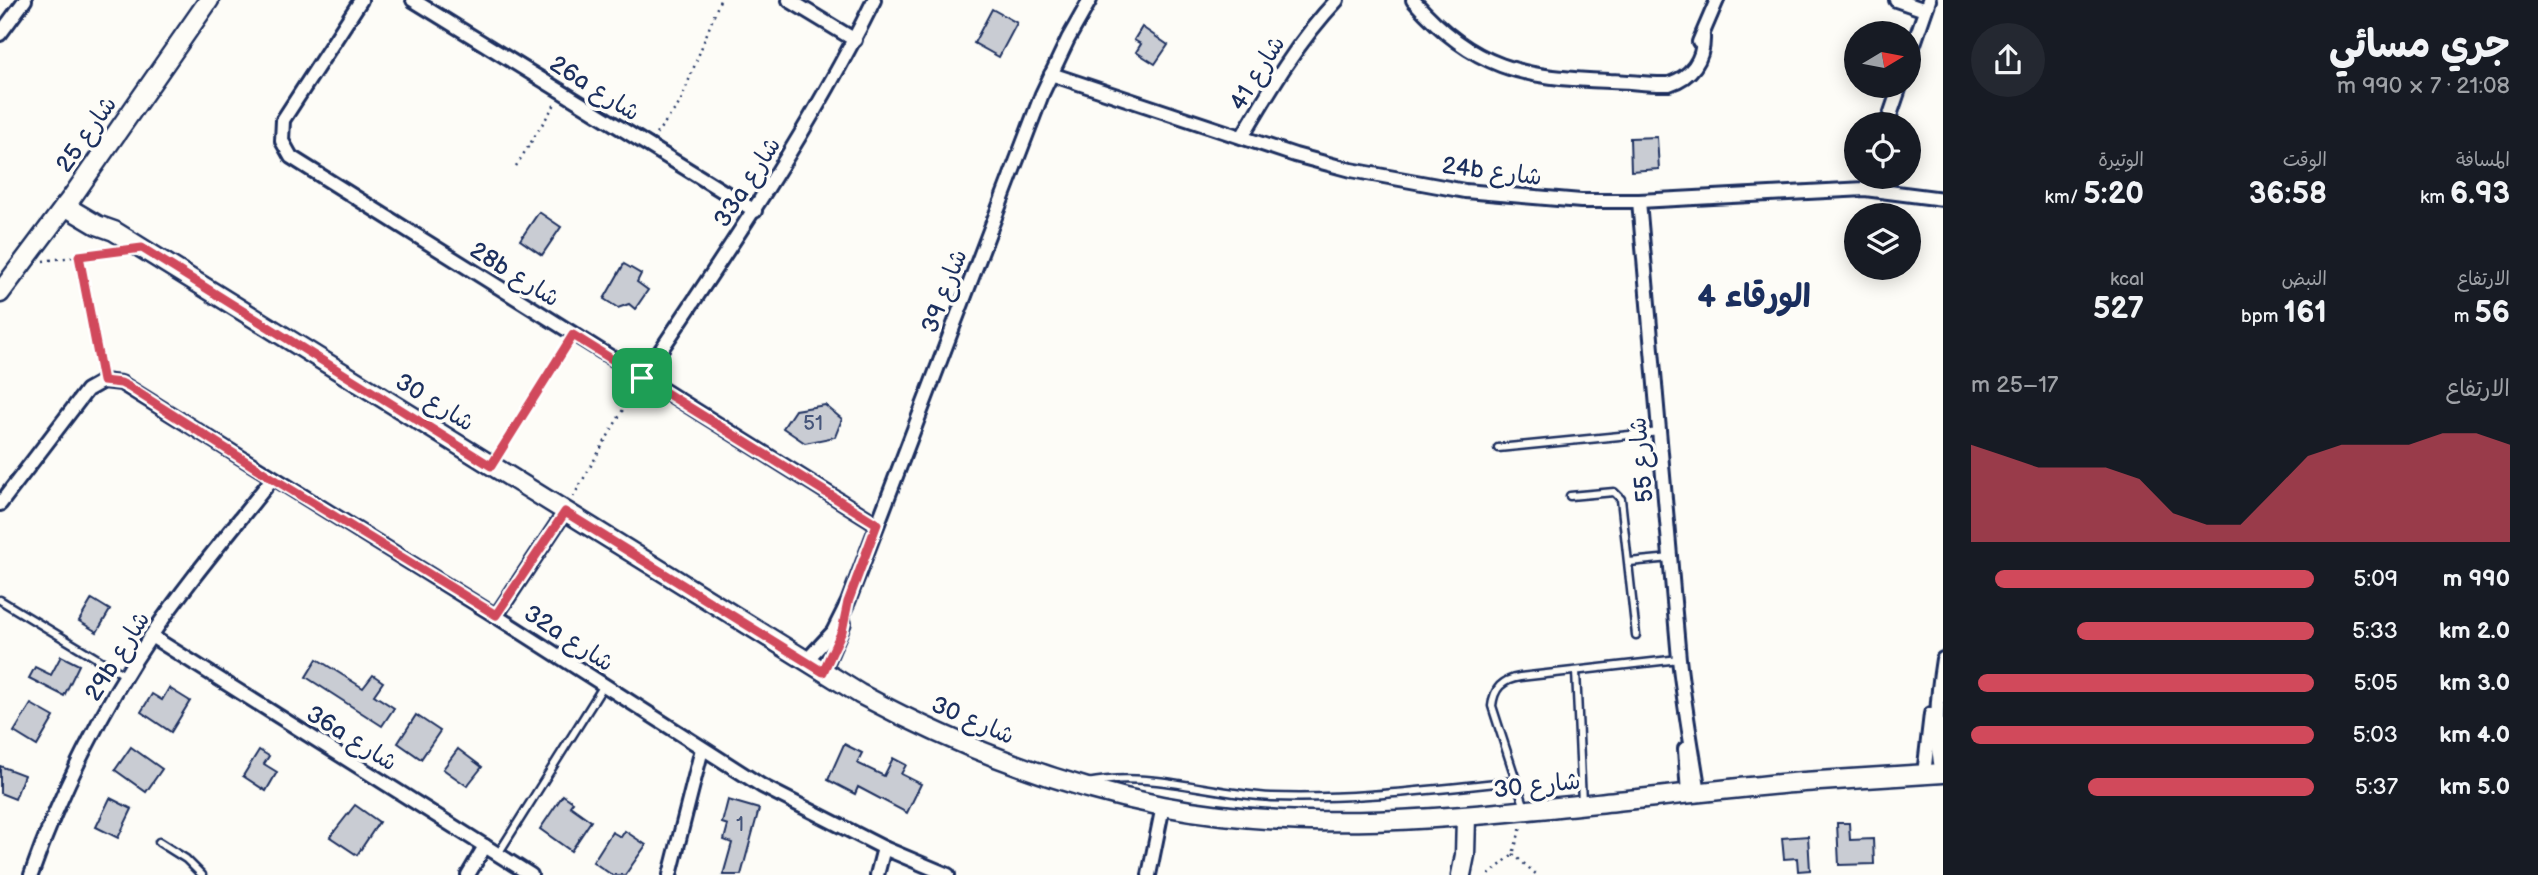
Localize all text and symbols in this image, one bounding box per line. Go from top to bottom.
north arrow [1844,21,1922,98]
map controls [1844,21,1921,280]
button: share [1971,23,2045,97]
text: جري مسائي [2329,23,2510,68]
street label: شارع 41 [1223,31,1293,117]
street label: 26a شارع [543,49,645,129]
text: 21:08 · 7 × 990 m [2337,72,2510,100]
street label: شارع 25 [50,91,125,179]
button: locate [1844,112,1921,189]
street label: 33a شارع [708,132,789,234]
text: الوتيرة [2098,149,2144,172]
text: الوقت [2283,149,2327,172]
text: المسافة [2456,149,2510,172]
street label: 24b شارع [1440,151,1544,194]
text: 5:20 [2083,176,2144,212]
text: 36:58 [2249,176,2327,212]
text: 6.93 [2450,176,2510,212]
text: /km [2045,186,2083,209]
text: km [2420,186,2450,209]
button: layers [1844,203,1921,280]
street label: 28b شارع [464,236,565,315]
street label: شارع 39 [915,245,975,338]
text: kcal [2110,268,2144,291]
text: النبض [2282,268,2327,291]
text: الارتفاع [2457,268,2510,291]
district label: الورقاء 4 [1697,278,1811,317]
text: 527 [2093,291,2144,327]
text: 161 [2284,295,2327,331]
text: 56 [2475,295,2510,331]
text: bpm [2241,305,2284,328]
text: m [2454,305,2475,328]
pin [612,348,672,408]
icon: arrive [623,359,661,397]
street label: شارع 30 [389,367,479,440]
text: 17–25 m [1971,371,2058,399]
text: الارتفاع [2446,375,2510,403]
house number: 51 [803,411,823,436]
street label: شارع 55 [1623,416,1662,504]
text: 5:09 [2353,565,2398,593]
text: 990 m [2443,565,2510,593]
street label: 32a شارع [517,599,619,680]
street label: 29b شارع [79,606,158,707]
text: 5:33 [2352,617,2398,645]
text: 2.0 km [2439,617,2510,645]
text: 5:05 [2353,669,2398,697]
text: 3.0 km [2439,669,2510,697]
street label: شارع 30 [926,690,1019,753]
street label: 36a شارع [300,699,402,779]
text: 5:03 [2353,721,2398,749]
text: 4.0 km [2439,721,2510,749]
street label: شارع 30 [1492,767,1582,806]
text: 5:37 [2355,773,2398,801]
text: 5.0 km [2439,773,2510,801]
house number: 1 [736,812,744,837]

